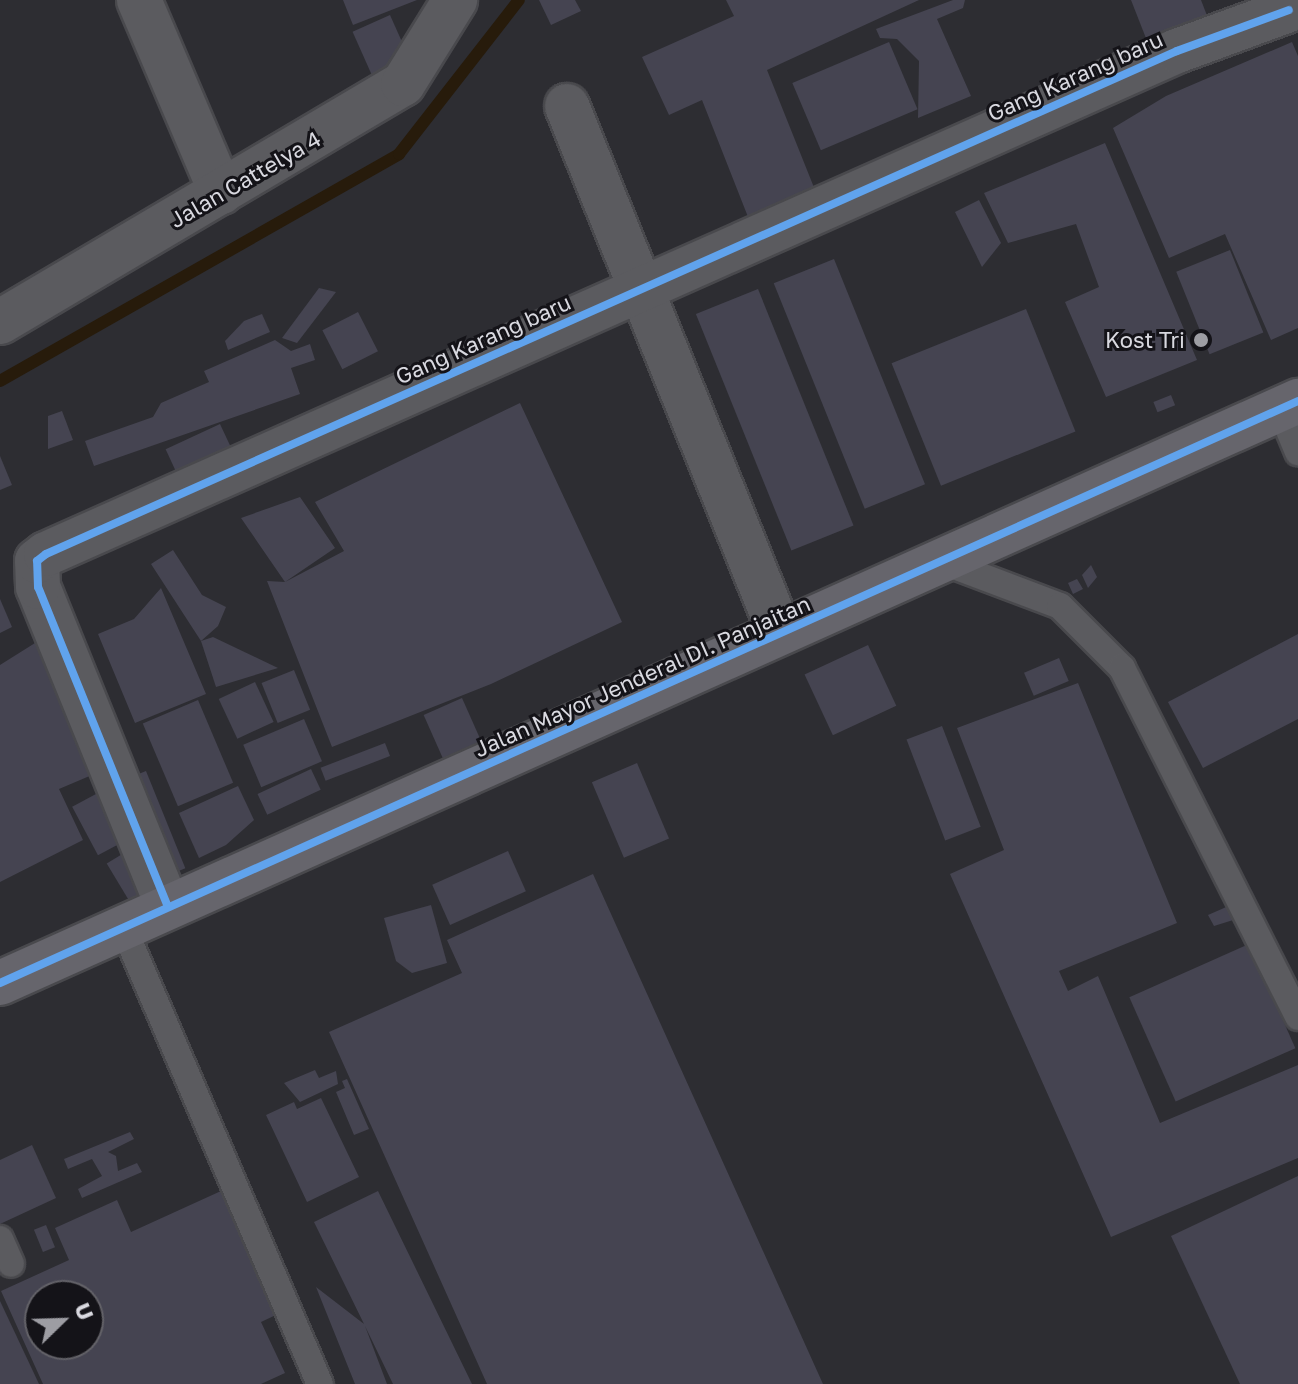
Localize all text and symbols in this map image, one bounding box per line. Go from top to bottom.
street label: Gang Karang baru [983,25,1167,127]
street label: Jalan Cattelya 4 [165,125,325,233]
street label: Gang Karang baru [391,288,575,390]
place label: Kost Tri [1105,327,1185,353]
marker: Kost Tri [1192,331,1210,349]
street label: Jalan Mayor Jenderal DI. Panjaitan [470,590,814,762]
north arrow [24,1280,104,1360]
text: U [69,1299,100,1324]

